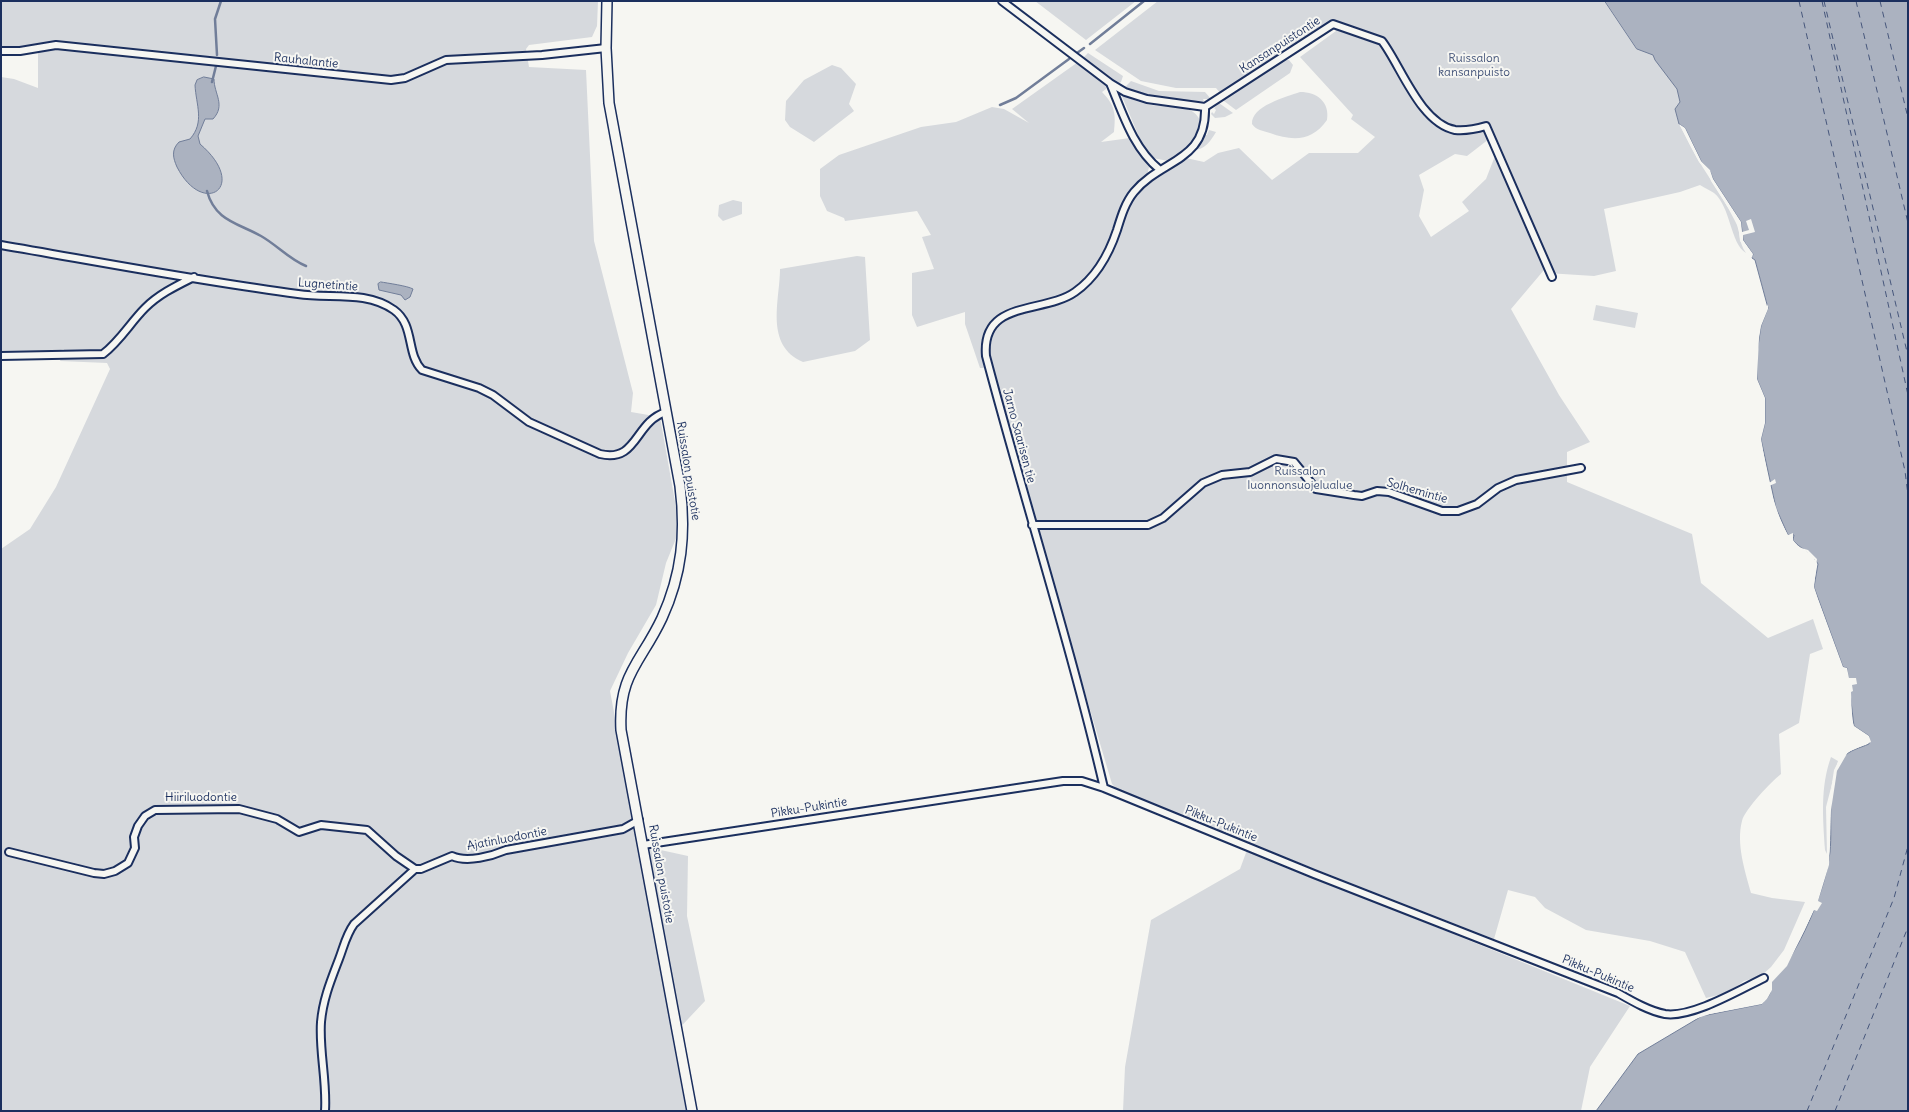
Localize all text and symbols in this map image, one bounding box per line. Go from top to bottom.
street label: Kansanpuistontie [1237,14,1323,76]
street label: Rauhalantie [273,50,339,72]
park label: Ruissalon kansanpuisto [1438,52,1510,80]
street label: Lugnetintie [297,276,359,294]
street label: Jarno Saarisen tie [999,387,1039,485]
street label: Ruissalon puistotie [673,420,703,522]
park label: Ruissalon luonnonsuojelualue [1248,465,1352,493]
street label: Solhemintie [1385,475,1449,507]
street label: Hiiriluodontie [165,791,237,805]
street label: Pikku-Pukintie [770,795,848,821]
street label: Pikku-Pukintie [1183,803,1259,845]
street label: Ruissalon puistotie [645,823,677,925]
street label: Ajatinluodontie [466,824,548,854]
street label: Pikku-Pukintie [1560,952,1636,996]

